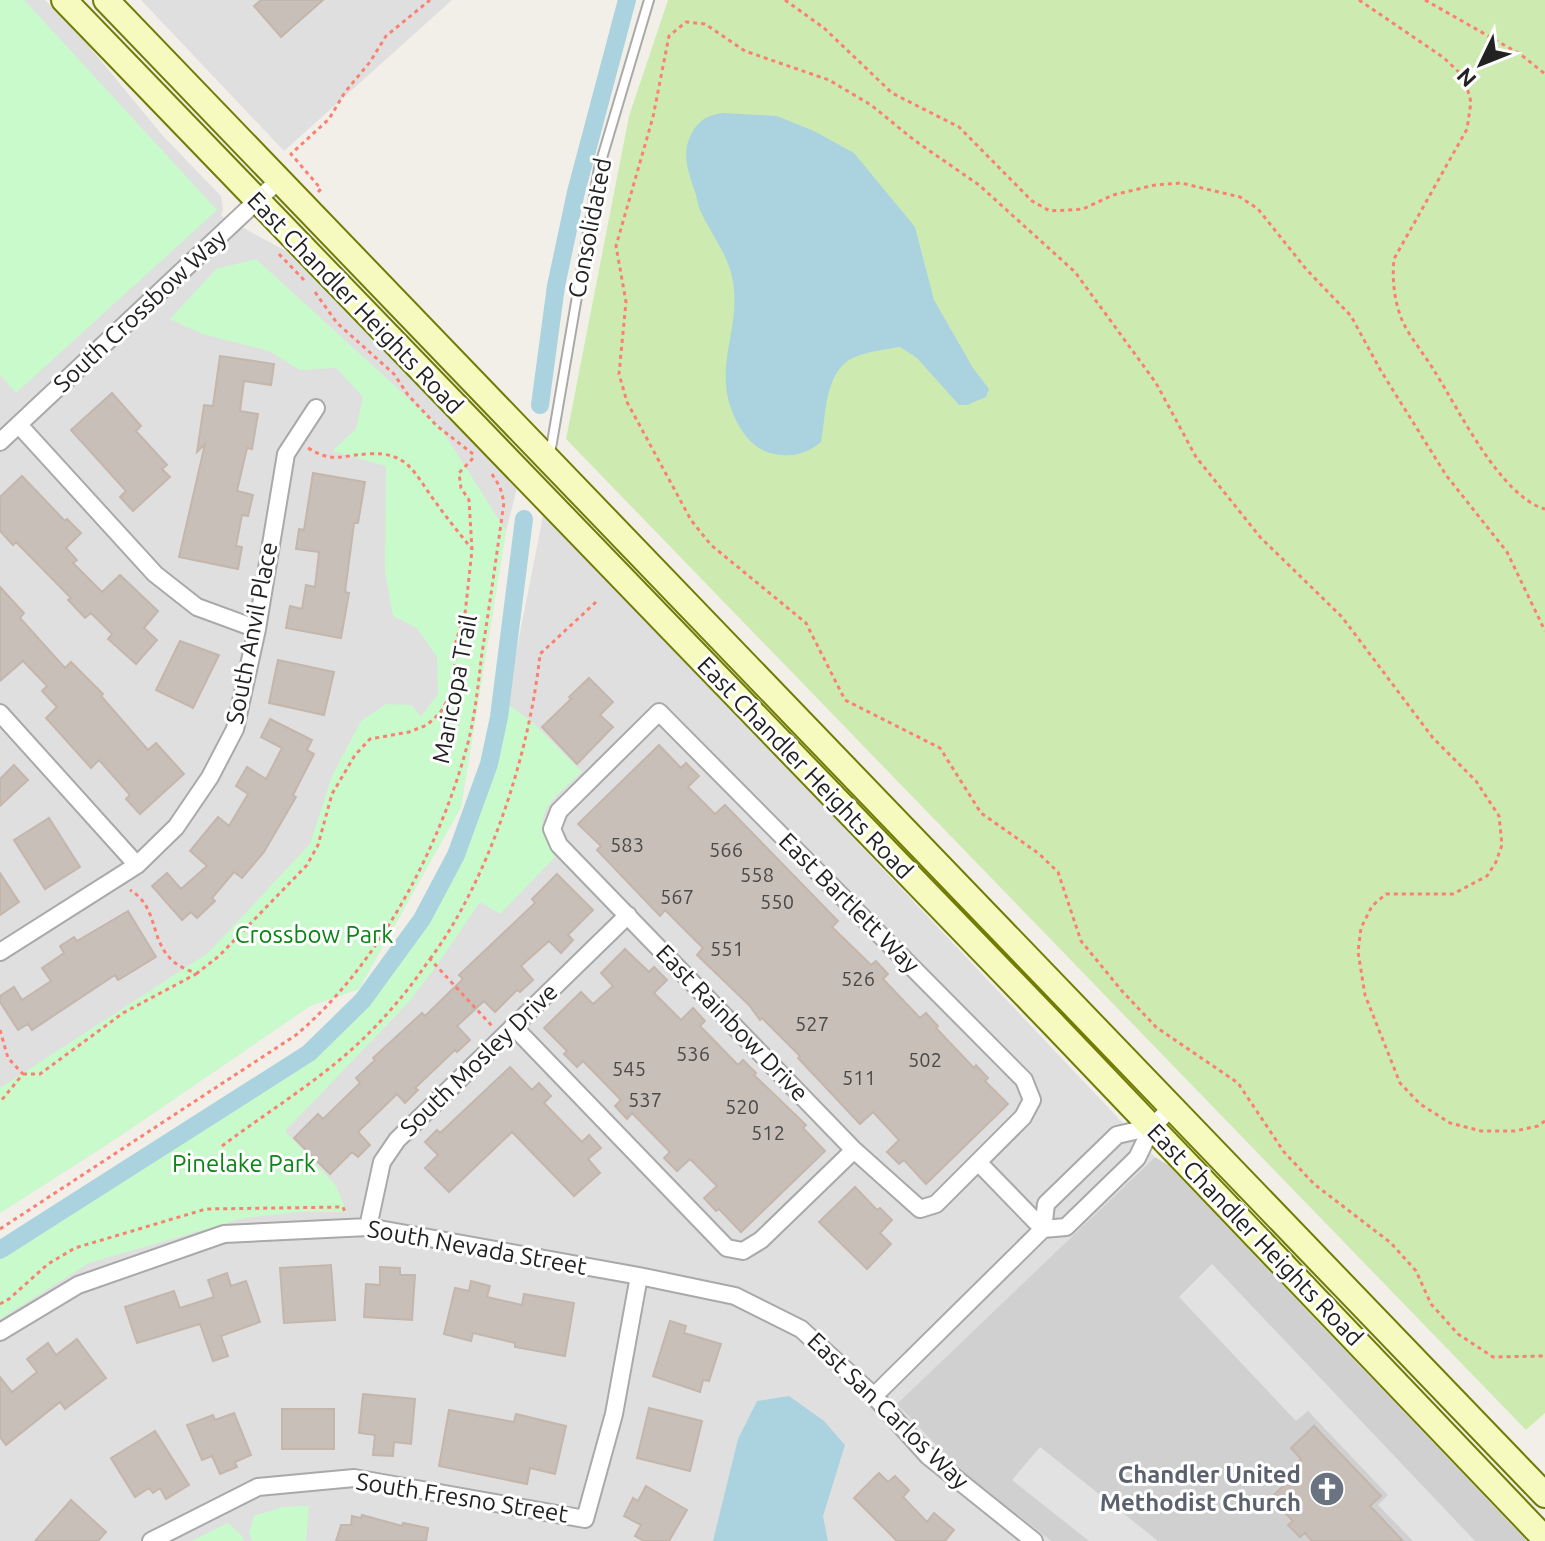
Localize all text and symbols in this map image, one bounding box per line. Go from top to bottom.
north arrow [1441,24,1521,104]
text: N [1451,63,1481,93]
street label: Consolidated [563,156,616,300]
street label: East Chandler Heights Road [242,186,468,419]
street label: South Crossbow Way [48,224,232,397]
street label: South Anvil Place [221,540,282,726]
street label: Maricopa Trail [427,612,482,766]
street label: East Chandler Heights Road [692,651,918,884]
street label: East Bartlett Way [774,827,925,979]
house number: 583 [610,833,644,856]
house number: 566 [709,838,743,861]
house number: 558 [740,863,774,886]
house number: 567 [660,885,694,908]
house number: 550 [760,890,794,913]
park label: Crossbow Park [235,921,393,948]
house number: 551 [710,937,744,960]
street label: East Rainbow Drive [651,939,814,1106]
house number: 526 [841,967,875,990]
street label: South Mosley Drive [395,978,563,1141]
house number: 527 [795,1012,829,1035]
house number: 536 [676,1042,710,1065]
house number: 502 [908,1048,942,1071]
house number: 545 [612,1057,646,1080]
house number: 511 [842,1066,876,1089]
house number: 537 [628,1088,662,1111]
house number: 520 [725,1095,759,1118]
street label: East Chandler Heights Road [1142,1118,1368,1351]
house number: 512 [751,1121,785,1144]
park label: Pinelake Park [172,1150,316,1177]
street label: South Nevada Street [365,1215,589,1280]
street label: East San Carlos Way [802,1327,975,1495]
place label: Chandler United Methodist Church [1100,1461,1301,1516]
street label: South Fresno Street [354,1467,571,1528]
church icon: Chandler United Methodist Church [1308,1470,1346,1508]

